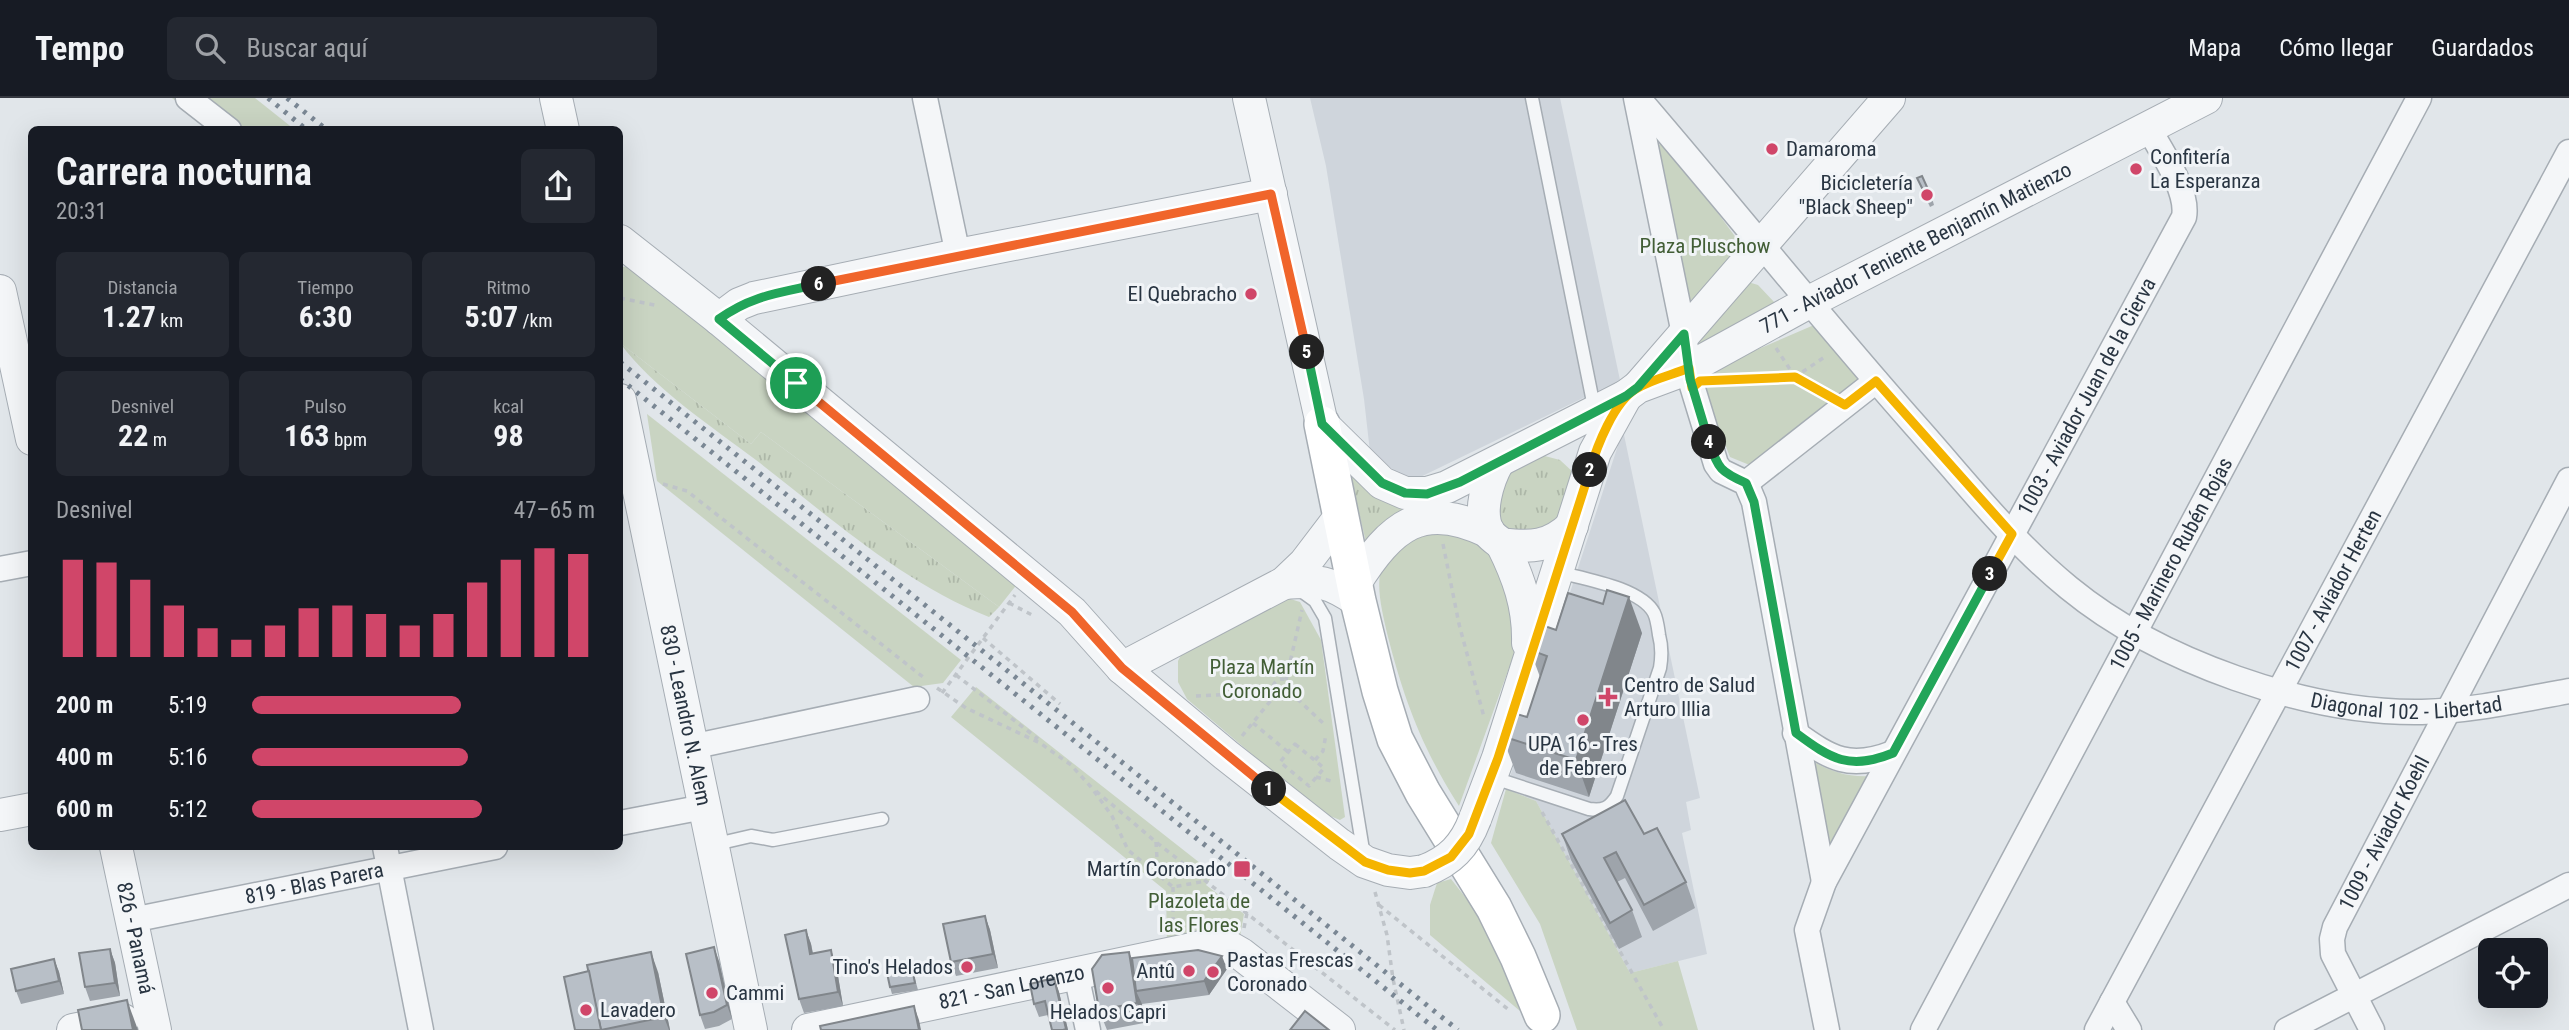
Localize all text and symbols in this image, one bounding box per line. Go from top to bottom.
search box [167,17,657,80]
text: Tempo [35,29,125,68]
icon: search [191,29,229,67]
text: Buscar aquí [247,33,368,63]
text: Mapa [2188,34,2241,62]
text: Cómo llegar [2279,34,2393,62]
text: Guardados [2431,34,2534,62]
place label: Damaroma [1786,137,1877,161]
marker: Damaroma [1764,141,1780,157]
place label: Confitería La Esperanza [2150,145,2261,193]
button: share [521,149,595,223]
text: Carrera nocturna [56,150,312,194]
street label: 771 - Aviador Teniente Benjamín Matienzo [1756,157,2075,339]
marker: Confitería La Esperanza [2128,161,2144,177]
place label: Bicicletería "Black Sheep" [1798,171,1913,219]
marker: Bicicletería "Black Sheep" [1919,187,1935,203]
text: 20:31 [56,198,107,225]
park label: Plaza Pluschow [1640,234,1771,258]
pin: 6 [802,266,836,302]
text: 6 [814,272,823,295]
street label: 1003 - Aviador Juan de la Cierva [2013,274,2161,519]
text: Distancia [107,276,178,299]
text: Tiempo [297,276,354,299]
text: Ritmo [487,276,530,299]
place label: El Quebracho [1128,282,1237,306]
marker: El Quebracho [1243,286,1259,302]
text: 1.27 [102,299,156,334]
text: 6:30 [299,299,352,334]
text: 5:07 [465,299,518,334]
text: km [156,309,183,332]
text: /km [518,309,552,332]
pin: 5 [1290,334,1324,370]
text: 5 [1302,340,1311,363]
pin [766,353,826,413]
icon: arrive [777,364,815,402]
text: Desnivel [111,395,174,418]
text: Pulso [304,395,347,418]
text: kcal [493,395,524,418]
text: 22 [118,418,148,453]
text: 163 [284,418,330,453]
text: 98 [493,418,524,453]
pin: 4 [1692,424,1726,460]
text: m [148,428,167,451]
text: bpm [330,428,367,451]
text: 4 [1704,430,1713,453]
pin: 2 [1572,452,1608,488]
street label: 1005 - Marinero Rubén Rojas [2105,453,2237,674]
text: 2 [1585,458,1594,481]
text: Desnivel [56,497,133,524]
text: 47–65 m [514,497,595,524]
street label: 1007 - Aviador Herten [2280,505,2386,675]
pin: 3 [1972,556,2008,592]
text: 3 [1985,562,1994,585]
street label: 830 - Leandro N. Alem [655,623,716,808]
park label: Plaza Martín Coronado [1210,655,1314,703]
place label: Centro de Salud Arturo Illia [1624,673,1755,721]
marker: Centro de Salud Arturo Illia [1598,687,1618,707]
street label: Diagonal 102 - Libertad [2309,688,2504,724]
text: 200 m [56,692,113,719]
text: 5:19 [168,692,207,719]
marker: UPA 16 - Tres de Febrero [1575,712,1591,728]
place label: UPA 16 - Tres de Febrero [1528,732,1638,780]
text: 400 m [56,744,113,771]
text: 5:16 [168,744,207,771]
street label: 1009 - Aviador Koehl [2334,752,2434,914]
pin: 1 [1252,772,1286,806]
text: 1 [1264,777,1273,800]
text: 600 m [56,796,113,823]
text: 5:12 [168,796,207,823]
place label: Martín Coronado [1087,857,1226,881]
street label: 819 - Blas Parera [243,858,386,909]
marker: Martín Coronado [1232,859,1252,879]
street label: 826 - Panamá [112,880,159,996]
park label: Plazoleta de las Flores [1148,889,1250,937]
map controls [2478,938,2548,1008]
button: locate [2478,938,2548,1008]
place label: Pastas Frescas Coronado [1227,948,1354,996]
place label: Tino's Helados [832,955,953,979]
marker: Tino's Helados [959,959,975,975]
place label: Antû [1136,959,1175,983]
street label: 821 - San Lorenzo [936,960,1087,1014]
marker: Antû [1181,963,1197,979]
marker: Pastas Frescas Coronado [1205,964,1221,980]
marker: Helados Capri [1100,980,1116,996]
place label: Cammi [726,981,784,1005]
marker: Cammi [704,985,720,1001]
place label: Lavadero [600,998,676,1022]
place label: Helados Capri [1050,1000,1166,1024]
marker: Lavadero [578,1002,594,1018]

